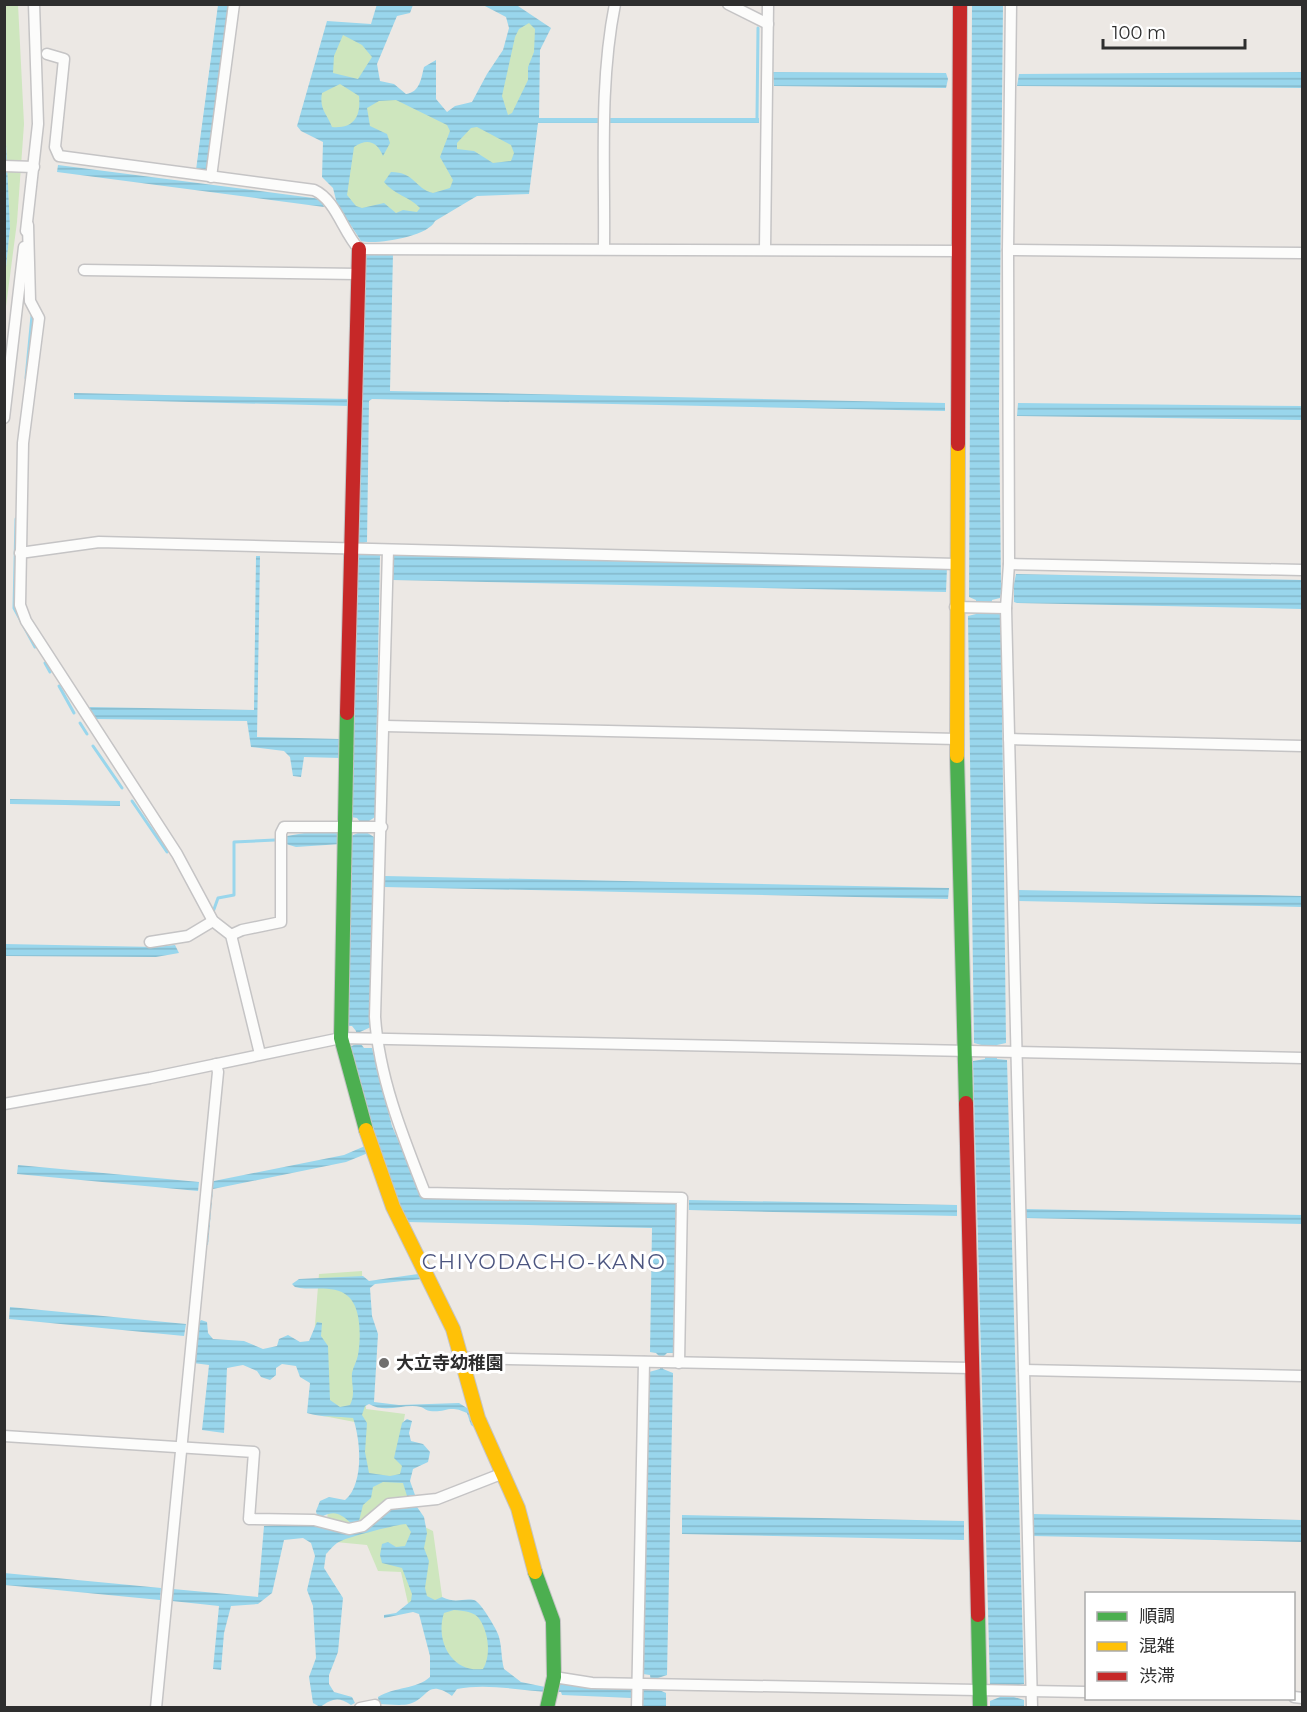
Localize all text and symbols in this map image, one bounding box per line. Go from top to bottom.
scale bar [1103,12,1246,50]
text: 100 m [1112,22,1166,44]
district label: CHIYODACHO-KANO [422,1249,666,1274]
place label: 大立寺幼稚園 [396,1352,504,1374]
marker: 大立寺幼稚園 [377,1356,391,1370]
legend [1085,1592,1295,1700]
text: 順調 [1139,1605,1175,1627]
text: 混雑 [1139,1635,1175,1657]
text: 渋滞 [1139,1665,1175,1687]

